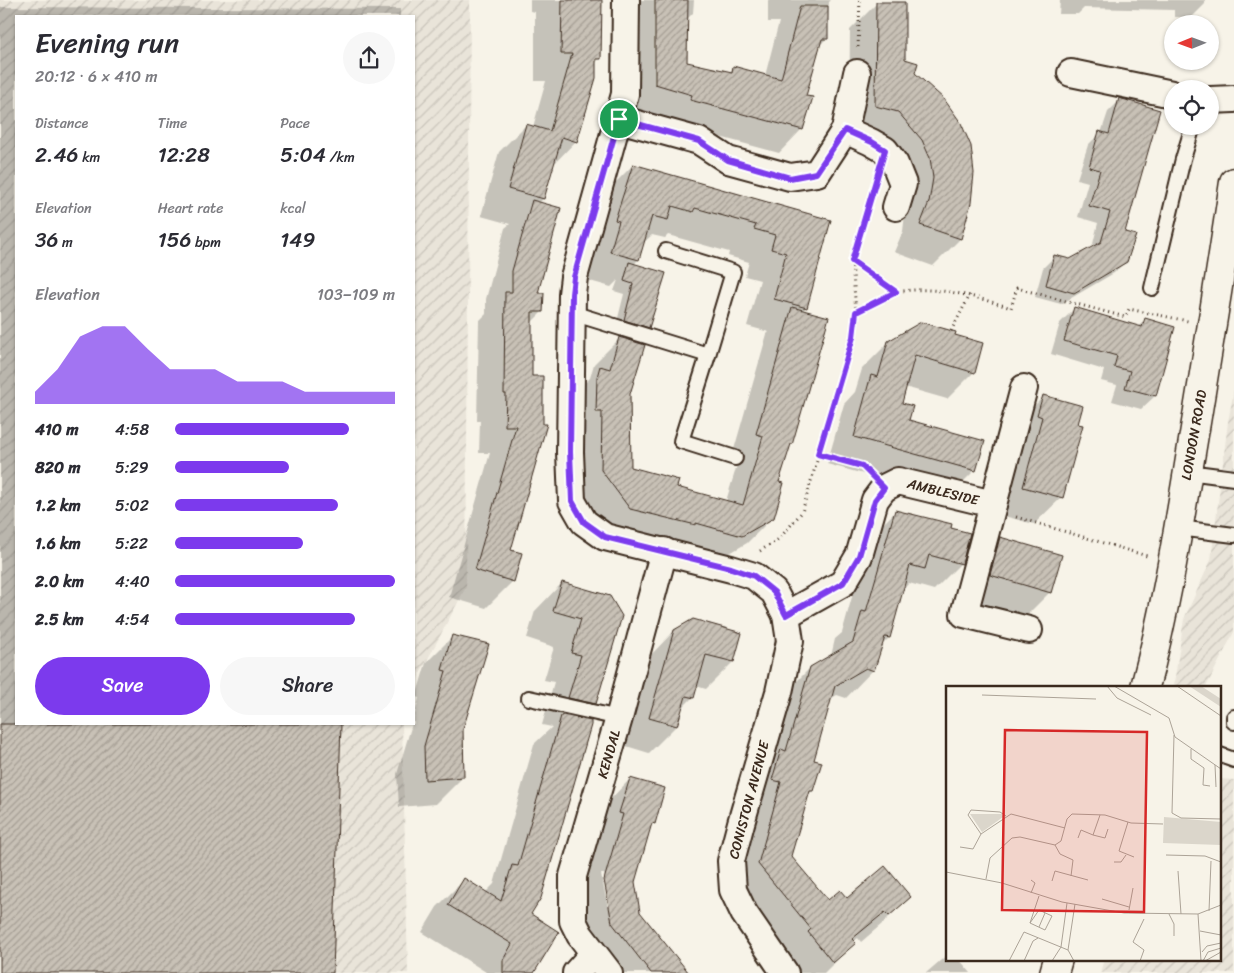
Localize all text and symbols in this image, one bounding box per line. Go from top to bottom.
north arrow [1164,15,1219,70]
map controls [1164,15,1219,135]
text: Evening run [35,18,179,67]
button: share [343,32,395,84]
text: 20:12 · 6 × 410 m [35,62,158,91]
button: locate [1164,80,1219,135]
pin [598,98,640,140]
icon: arrive [605,105,633,133]
text: Distance [35,111,88,136]
text: Time [158,111,187,136]
text: Pace [280,111,310,136]
text: 2.46 [35,136,79,174]
text: 12:28 [158,136,210,174]
text: 5:04 [280,136,326,174]
text: km [79,145,100,170]
text: /km [326,145,355,170]
text: Elevation [35,196,92,221]
text: Heart rate [158,196,223,221]
text: kcal [280,196,306,221]
text: 36 [35,221,58,259]
text: 156 [158,221,191,259]
text: 149 [280,221,315,259]
text: m [58,230,73,255]
text: bpm [191,230,221,255]
text: Elevation [35,280,100,309]
text: 103–109 m [317,280,395,309]
street label: LONDON ROAD [1174,387,1214,482]
text: 410 m [35,415,78,444]
text: 4:58 [115,415,149,444]
text: 820 m [35,453,80,482]
text: 5:29 [115,453,149,482]
street label: AMBLESIDE [904,471,983,513]
text: 1.2 km [35,491,81,520]
text: 5:02 [115,491,149,520]
text: 1.6 km [35,529,81,558]
text: 5:22 [115,529,148,558]
text: 2.0 km [35,567,84,596]
text: 4:40 [115,567,150,596]
text: 2.5 km [35,605,84,634]
text: 4:54 [115,605,150,634]
button: Save [35,657,210,715]
button: Share [220,657,395,715]
inset map [946,686,1222,960]
street label: KENDAL [590,726,628,782]
street label: CONISTON AVENUE [721,737,777,862]

